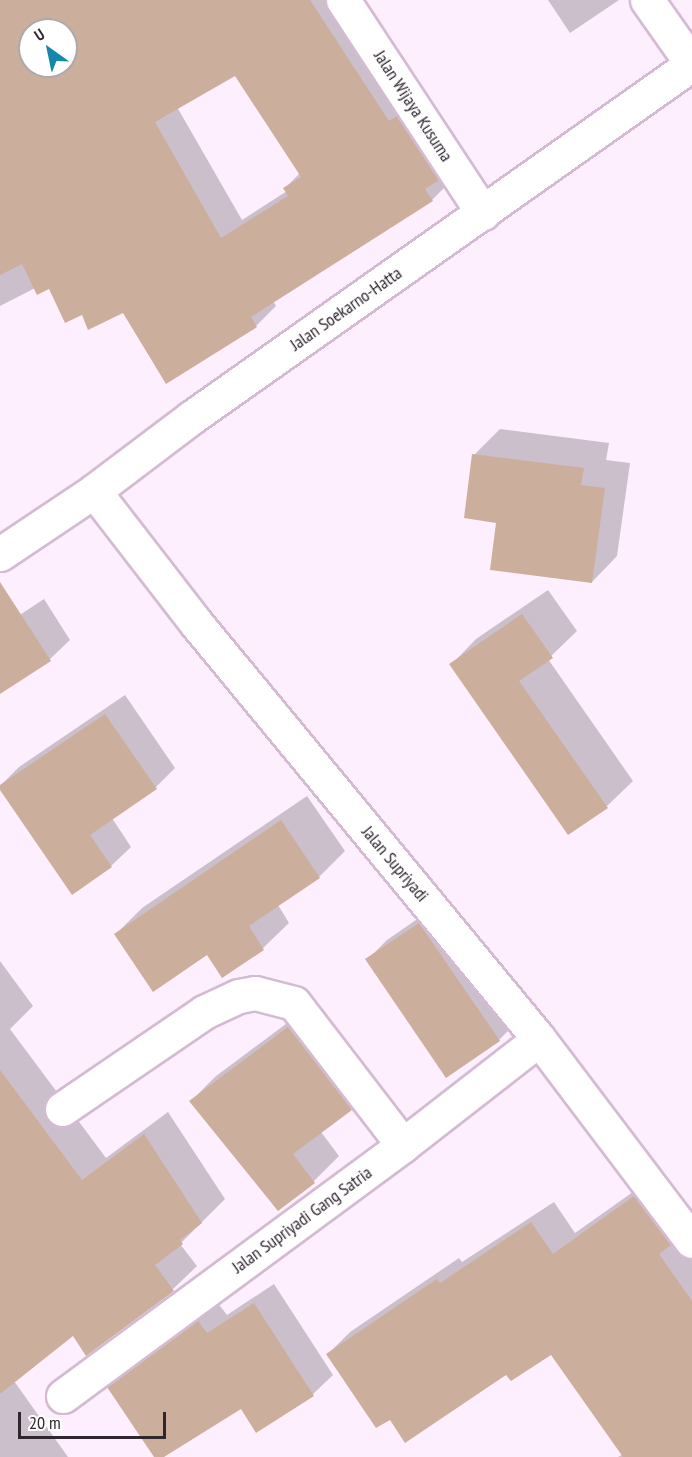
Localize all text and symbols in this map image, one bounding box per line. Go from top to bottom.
north arrow [18,18,78,78]
text: U [30,24,48,45]
street label: Jalan Wijaya Kusuma [369,46,457,166]
street label: Jalan Soekarno-Hatta [286,262,406,356]
street label: Jalan Supriyadi [357,822,433,906]
street label: Jalan Supriyadi Gang Satria [228,1162,376,1278]
scale bar [21,1400,170,1438]
text: 20 m [29,1411,61,1434]

